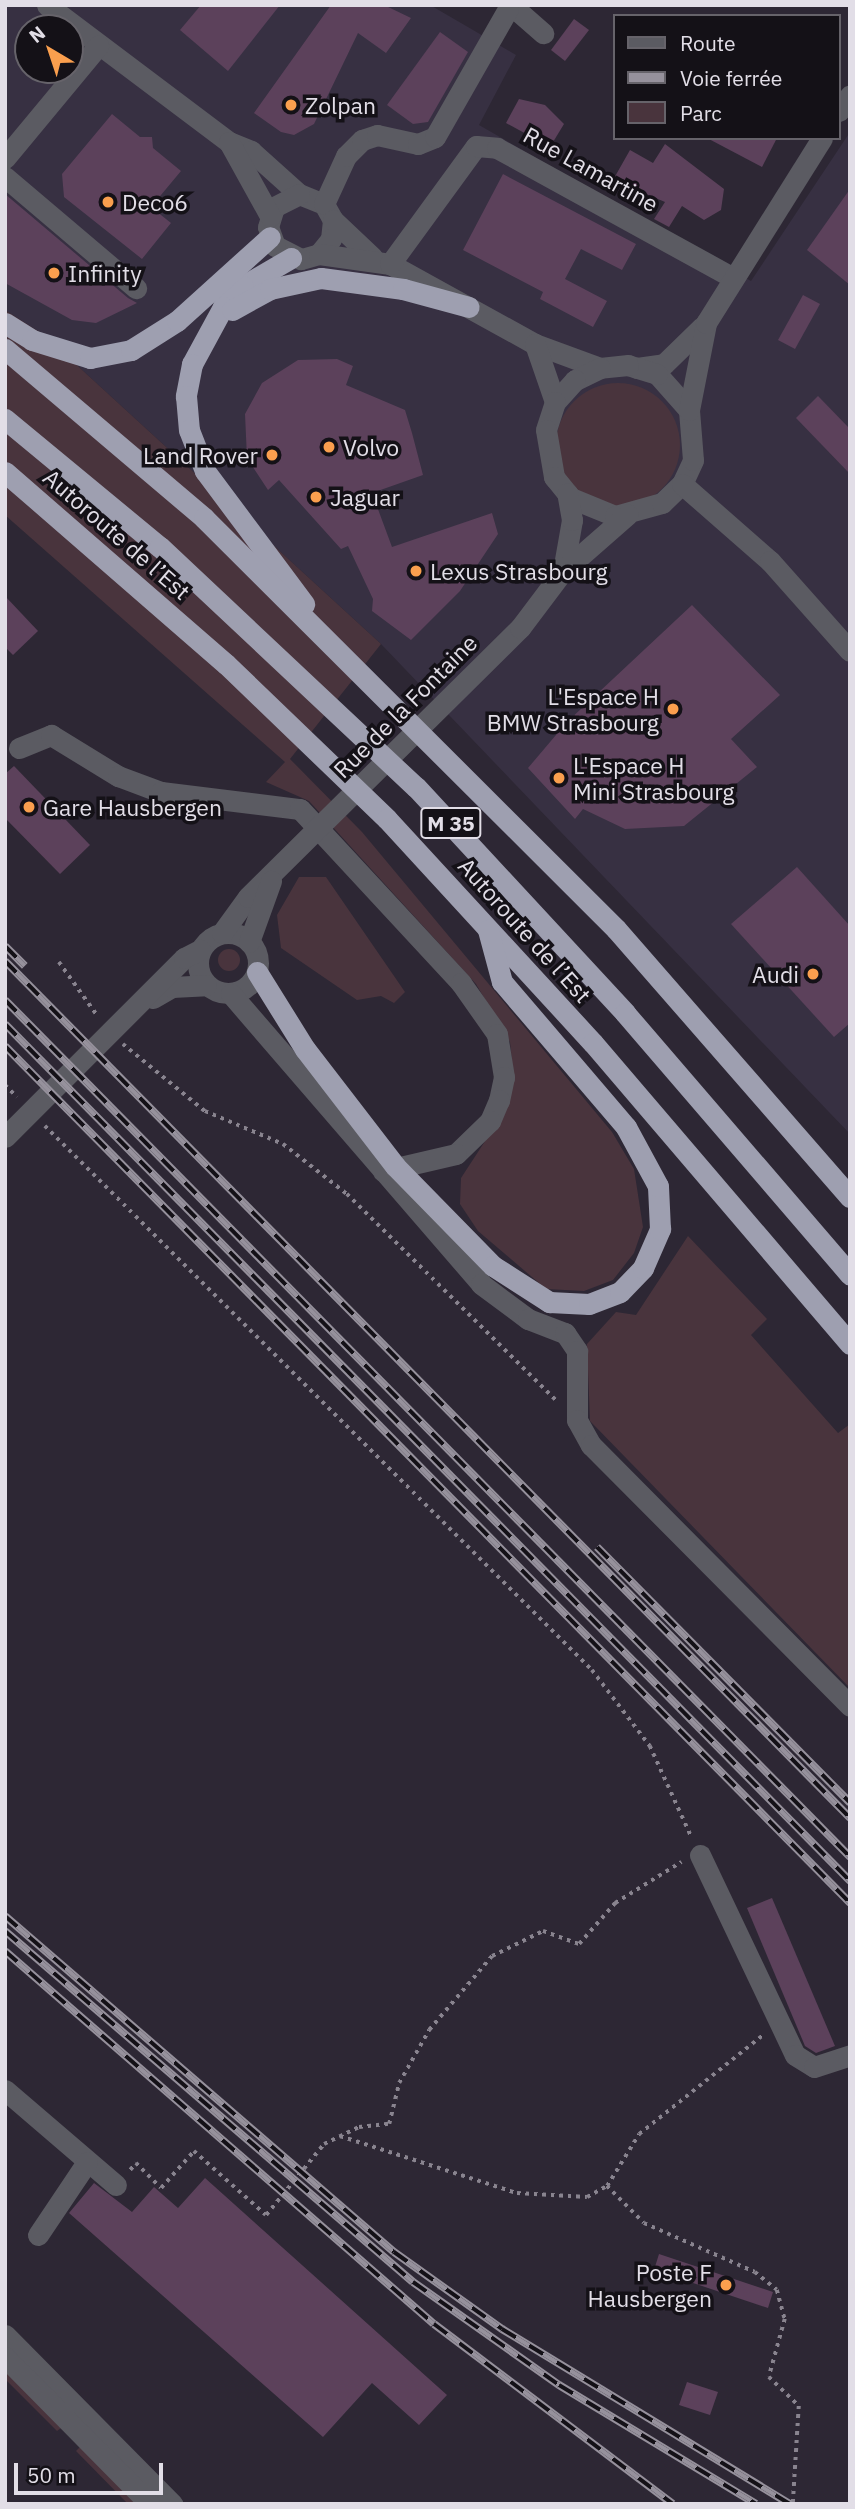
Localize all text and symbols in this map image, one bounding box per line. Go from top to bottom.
north arrow [14,14,84,84]
legend [614,14,841,140]
text: N [24,21,50,48]
text: Route [680,29,736,57]
text: Voie ferrée [680,64,782,92]
place label: Zolpan [305,91,376,119]
marker: Zolpan [283,97,299,113]
text: Parc [680,99,722,127]
street label: Rue Lamartine [519,121,663,217]
place label: Deco6 [122,188,188,216]
marker: Deco6 [100,194,116,210]
place label: Infinity [68,259,142,287]
marker: Infinity [46,265,62,281]
place label: Volvo [343,433,399,461]
marker: Volvo [321,439,337,455]
place label: Land Rover [143,441,258,469]
marker: Land Rover [264,447,280,463]
street label: Autoroute de l’Est [38,463,196,605]
place label: Jaguar [330,483,400,511]
marker: Jaguar [308,489,324,505]
place label: Lexus Strasbourg [430,557,608,585]
marker: Lexus Strasbourg [408,563,424,579]
street label: Rue de la Fontaine [328,629,482,783]
place label: L'Espace H BMW Strasbourg [487,682,659,736]
marker: L'Espace H BMW Strasbourg [665,701,681,717]
place label: L'Espace H Mini Strasbourg [573,751,734,805]
marker: L'Espace H Mini Strasbourg [551,770,567,786]
place label: Gare Hausbergen [43,793,222,821]
marker: Gare Hausbergen [21,799,37,815]
road number: M 35 [420,806,482,840]
street label: Autoroute de l’Est [453,852,597,1008]
place label: Audi [752,960,799,988]
marker: Audi [805,966,821,982]
place label: Poste F Hausbergen [588,2258,712,2312]
marker: Poste F Hausbergen [718,2277,734,2293]
scale bar [18,2450,166,2494]
text: 50 m [27,2461,76,2489]

